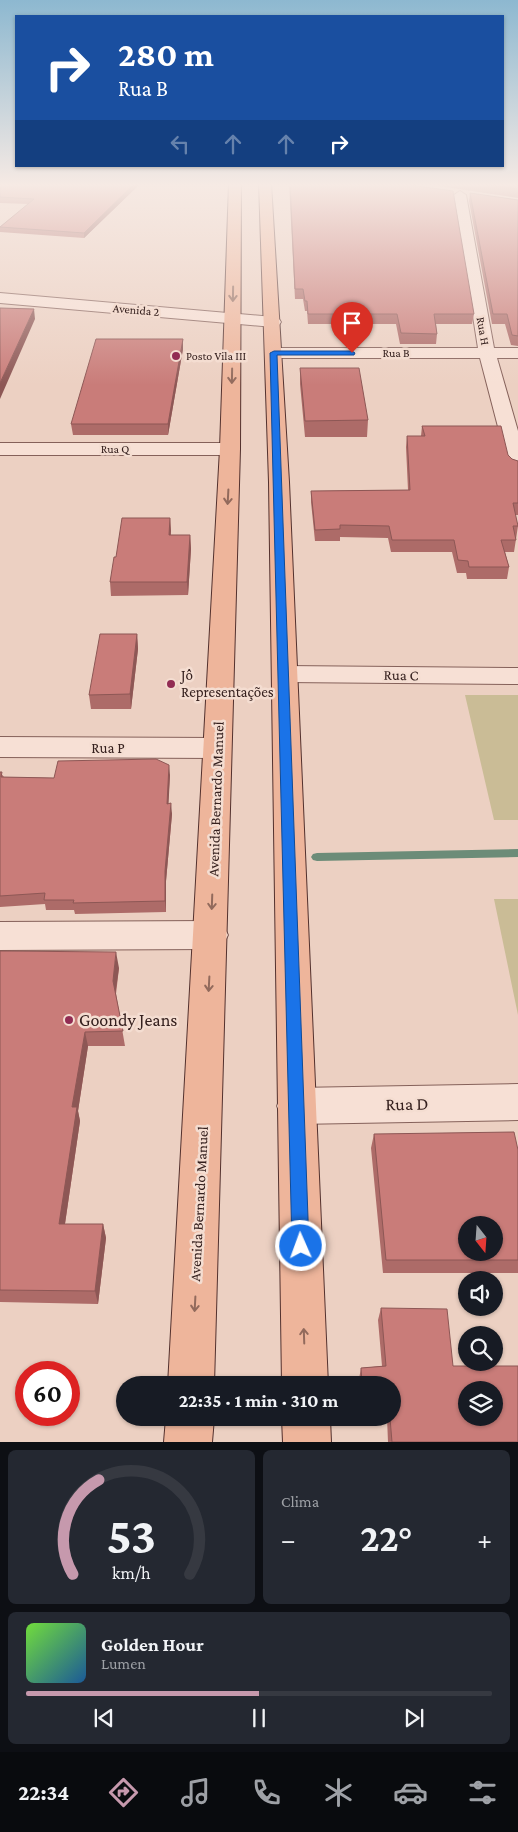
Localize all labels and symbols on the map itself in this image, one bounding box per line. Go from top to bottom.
one-way arrow [228,286,238,302]
street label: Avenida 2 [112,301,160,319]
pin [331,302,373,353]
street label: Rua H [474,316,492,346]
street label: Rua B [382,346,410,360]
place label: Posto Vila III [186,349,247,363]
marker: Posto Vila III [170,350,182,362]
one-way arrow [227,368,236,384]
street label: Rua Q [101,442,130,456]
one-way arrow [223,489,233,505]
place label: Jô Representações [179,667,274,701]
street label: Rua C [384,667,419,683]
marker: Jô Representações [165,678,177,690]
street label: Avenida Bernardo Manuel [205,721,227,877]
street label: Rua P [91,740,125,756]
one-way arrow [208,893,217,909]
one-way arrow [205,976,214,992]
place label: Goondy Jeans [79,1010,177,1030]
marker: Goondy Jeans [63,1014,75,1026]
street label: Rua D [385,1094,429,1114]
street label: Avenida Bernardo Manuel [187,1126,211,1282]
north arrow [458,1216,502,1261]
position arrow [274,1219,326,1271]
one-way arrow [190,1295,199,1311]
one-way arrow [299,1329,308,1345]
speed limit sign: 60 [15,1361,80,1426]

